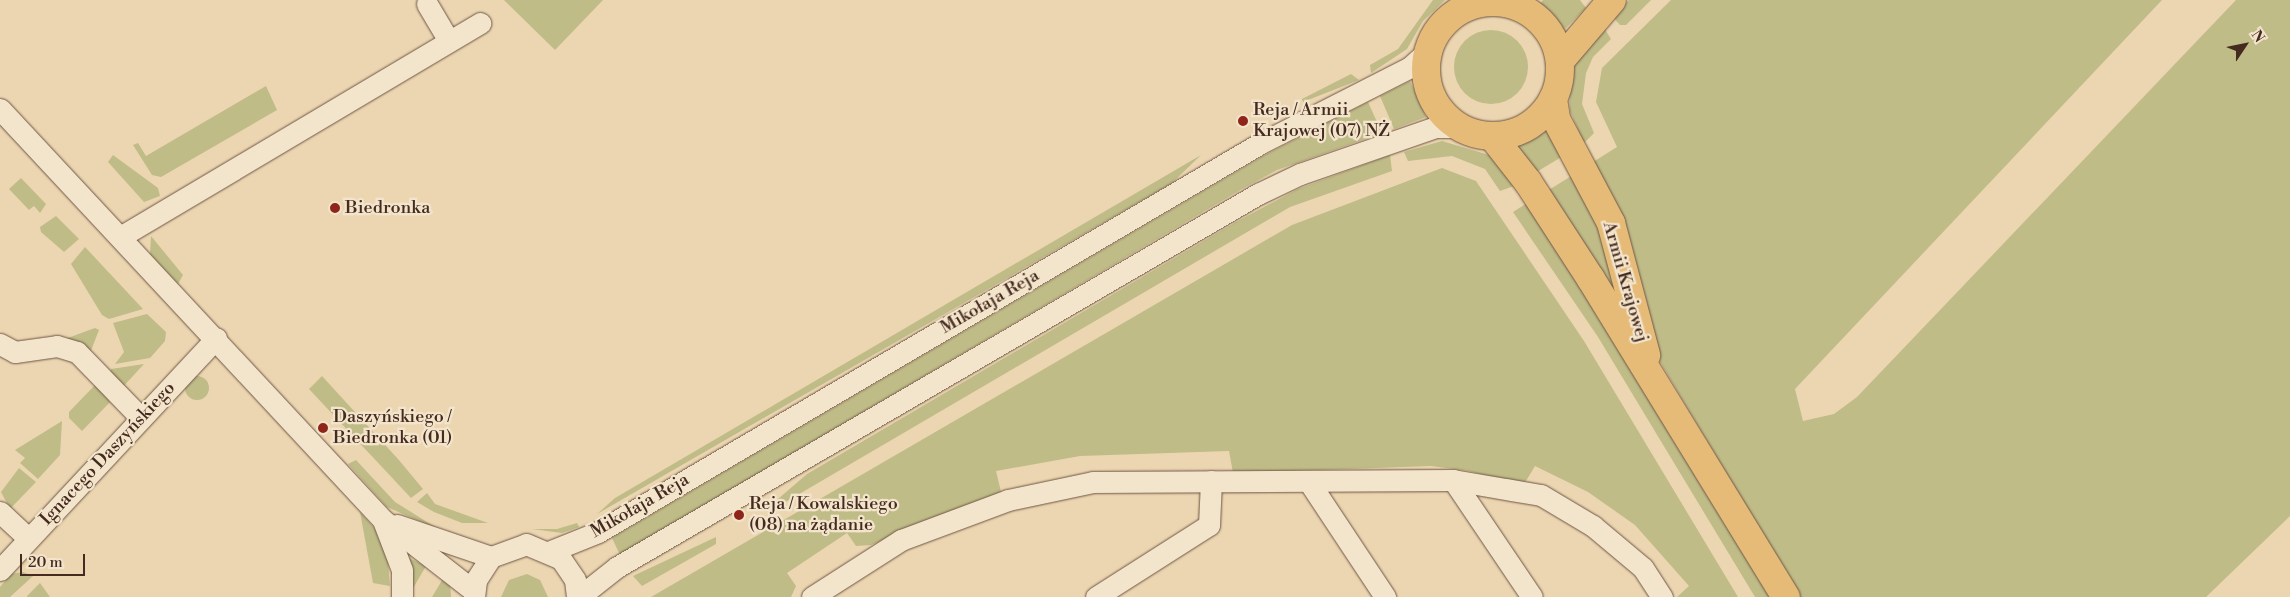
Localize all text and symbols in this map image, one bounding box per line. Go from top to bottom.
north arrow [2220,20,2270,70]
text: N [2247,27,2268,46]
place label: Reja / Armii Krajowej (07) NŻ [1253,100,1390,142]
marker: Reja / Armii Krajowej (07) NŻ [1237,115,1249,127]
place label: Biedronka [345,197,430,219]
marker: Biedronka [329,202,341,214]
street label: Armii Krajowej [1597,219,1653,345]
street label: Mikołaja Reja [937,265,1043,339]
street label: Ignacego Daszyńskiego [36,378,180,530]
place label: Daszyńskiego / Biedronka (01) [333,407,452,449]
marker: Daszyńskiego / Biedronka (01) [317,422,329,434]
street label: Mikołaja Reja [587,469,693,543]
place label: Reja / Kowalskiego (08) na żądanie [749,494,898,536]
marker: Reja / Kowalskiego (08) na żądanie [733,509,745,521]
scale bar [22,544,88,576]
text: 20 m [28,553,63,572]

